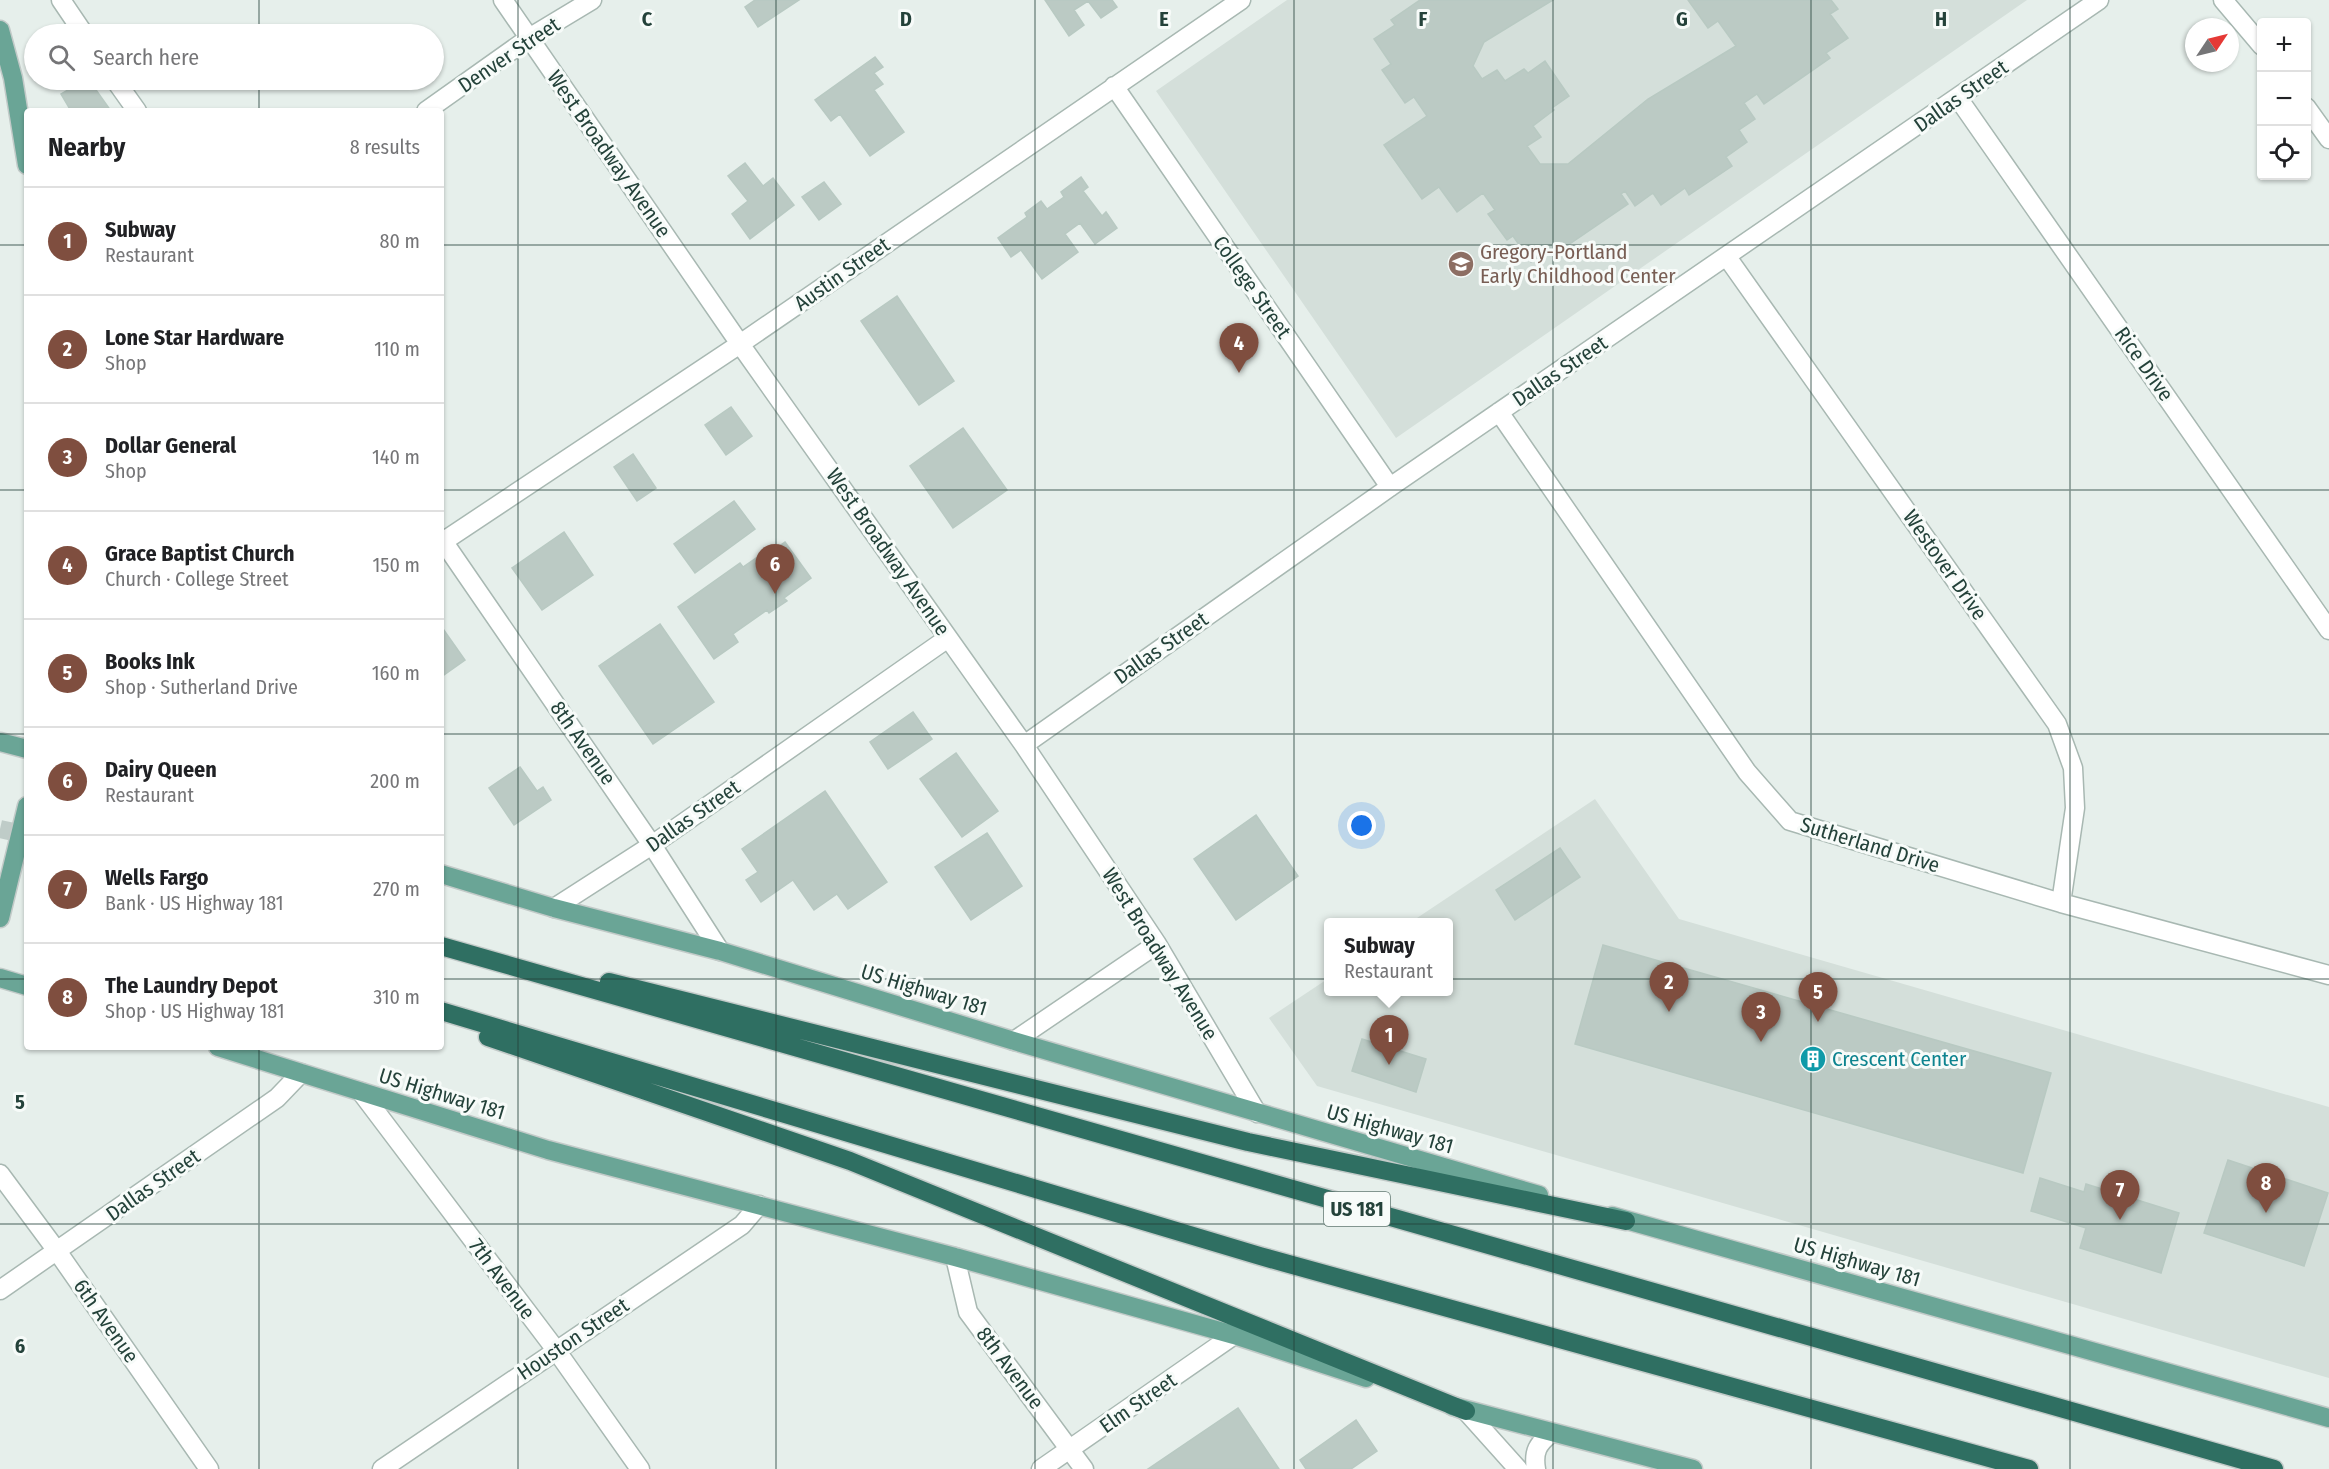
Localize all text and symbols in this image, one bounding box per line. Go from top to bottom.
text: C [642,7,653,31]
text: D [900,7,912,31]
text: E [1159,7,1169,31]
text: F [1419,7,1428,31]
text: G [1676,7,1688,31]
text: H [1935,7,1947,31]
street label: Denver Street [453,11,565,99]
north arrow [2185,18,2239,72]
map controls [2257,18,2311,180]
button: + [2257,18,2311,72]
search box [24,24,444,90]
icon: search [45,41,78,74]
text: Search here [93,44,199,71]
street label: Dallas Street [1909,54,2013,138]
street label: West Broadway Avenue [542,65,676,243]
button: − [2257,72,2311,126]
button: locate [2257,126,2311,180]
text: Nearby [48,132,125,163]
text: 8 results [350,135,420,159]
text: Subway [105,216,176,243]
text: 1 [63,229,72,253]
text: 80 m [380,229,420,253]
street label: College Street [1207,231,1297,343]
street label: Austin Street [789,232,895,316]
place label: Gregory-Portland Early Childhood Center [1480,239,1676,289]
text: Restaurant [105,243,194,267]
school or university icon: Gregory-Portland Early Childhood Center [1446,249,1476,279]
street label: Rice Drive [2109,322,2179,406]
text: Lone Star Hardware [105,324,284,351]
pin: 4 [1220,324,1258,373]
street label: Dallas Street [1508,330,1612,412]
text: 2 [63,337,72,361]
text: 110 m [374,337,420,361]
text: Shop [105,351,147,375]
text: Dollar General [105,432,236,459]
text: 3 [63,445,72,469]
text: 140 m [372,445,420,469]
text: Shop [105,459,147,483]
street label: West Broadway Avenue [821,463,955,641]
street label: Westover Drive [1897,505,1993,625]
text: Grace Baptist Church [105,540,295,567]
pin: 6 [756,544,794,594]
text: 4 [62,553,73,577]
text: 150 m [373,553,420,577]
text: Church · College Street [105,567,289,591]
street label: Dallas Street [1109,606,1213,690]
text: Books Ink [105,648,195,675]
text: 5 [63,661,72,685]
text: 160 m [372,661,420,685]
text: Shop · Sutherland Drive [105,675,298,699]
street label: 8th Avenue [545,696,621,790]
text: Dairy Queen [105,756,217,783]
text: 6 [62,769,73,793]
text: 200 m [370,769,420,793]
street label: Dallas Street [641,774,745,858]
text: Restaurant [105,783,194,807]
your location [1347,811,1376,840]
street label: Sutherland Drive [1797,811,1943,879]
street label: West Broadway Avenue [1096,863,1224,1045]
text: Wells Fargo [105,864,209,891]
text: 7 [63,877,72,901]
text: 270 m [373,877,420,901]
text: Bank · US Highway 181 [105,891,284,915]
popup [1324,918,1453,996]
text: Subway [1344,932,1415,959]
street label: US Highway 181 [858,958,990,1022]
text: Restaurant [1344,959,1433,983]
pin: 2 [1650,962,1688,1012]
text: The Laundry Depot [105,972,278,999]
pin: 5 [1798,972,1838,1022]
text: 8 [62,985,73,1009]
text: 310 m [373,985,420,1009]
pin: 3 [1742,992,1780,1042]
text: Shop · US Highway 181 [105,999,285,1023]
pin: 1 [1370,1016,1408,1065]
building icon: Crescent Center [1798,1044,1828,1074]
place label: Crescent Center [1832,1046,1967,1072]
street label: US Highway 181 [376,1062,508,1126]
text: 5 [15,1090,25,1114]
street label: US Highway 181 [1324,1099,1456,1159]
street label: Dallas Street [101,1143,205,1227]
pin: 8 [2246,1164,2286,1213]
pin: 7 [2100,1170,2140,1220]
road number: US 181 [1324,1192,1390,1226]
street label: US Highway 181 [1791,1232,1923,1292]
street label: 7th Avenue [463,1233,541,1325]
street label: 6th Avenue [68,1274,144,1368]
street label: Houston Street [512,1292,634,1386]
street label: 8th Avenue [971,1322,1049,1414]
text: 6 [15,1334,25,1358]
street label: Elm Street [1095,1367,1182,1439]

